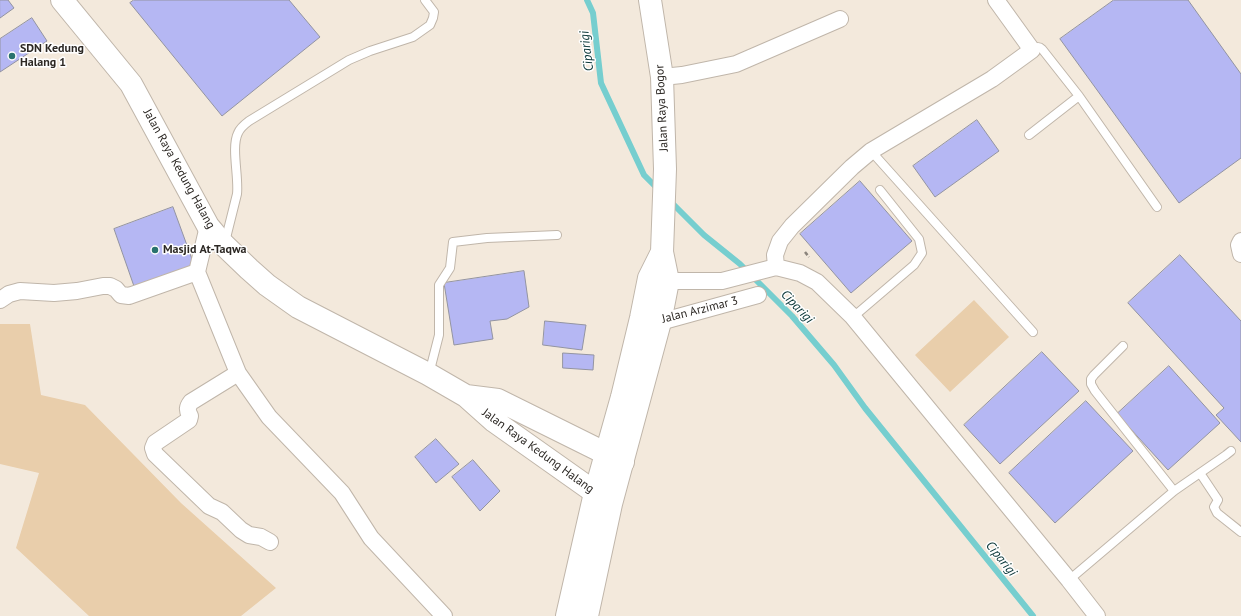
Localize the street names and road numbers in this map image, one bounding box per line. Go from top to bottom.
street label: Jalan Raya Bogor [653,64,671,152]
street label: Jalan Raya Kedung Halang [140,107,218,231]
street label: Jalan Arzimar 3 [660,294,740,326]
street label: Jalan Raya Kedung Halang [479,406,597,496]

